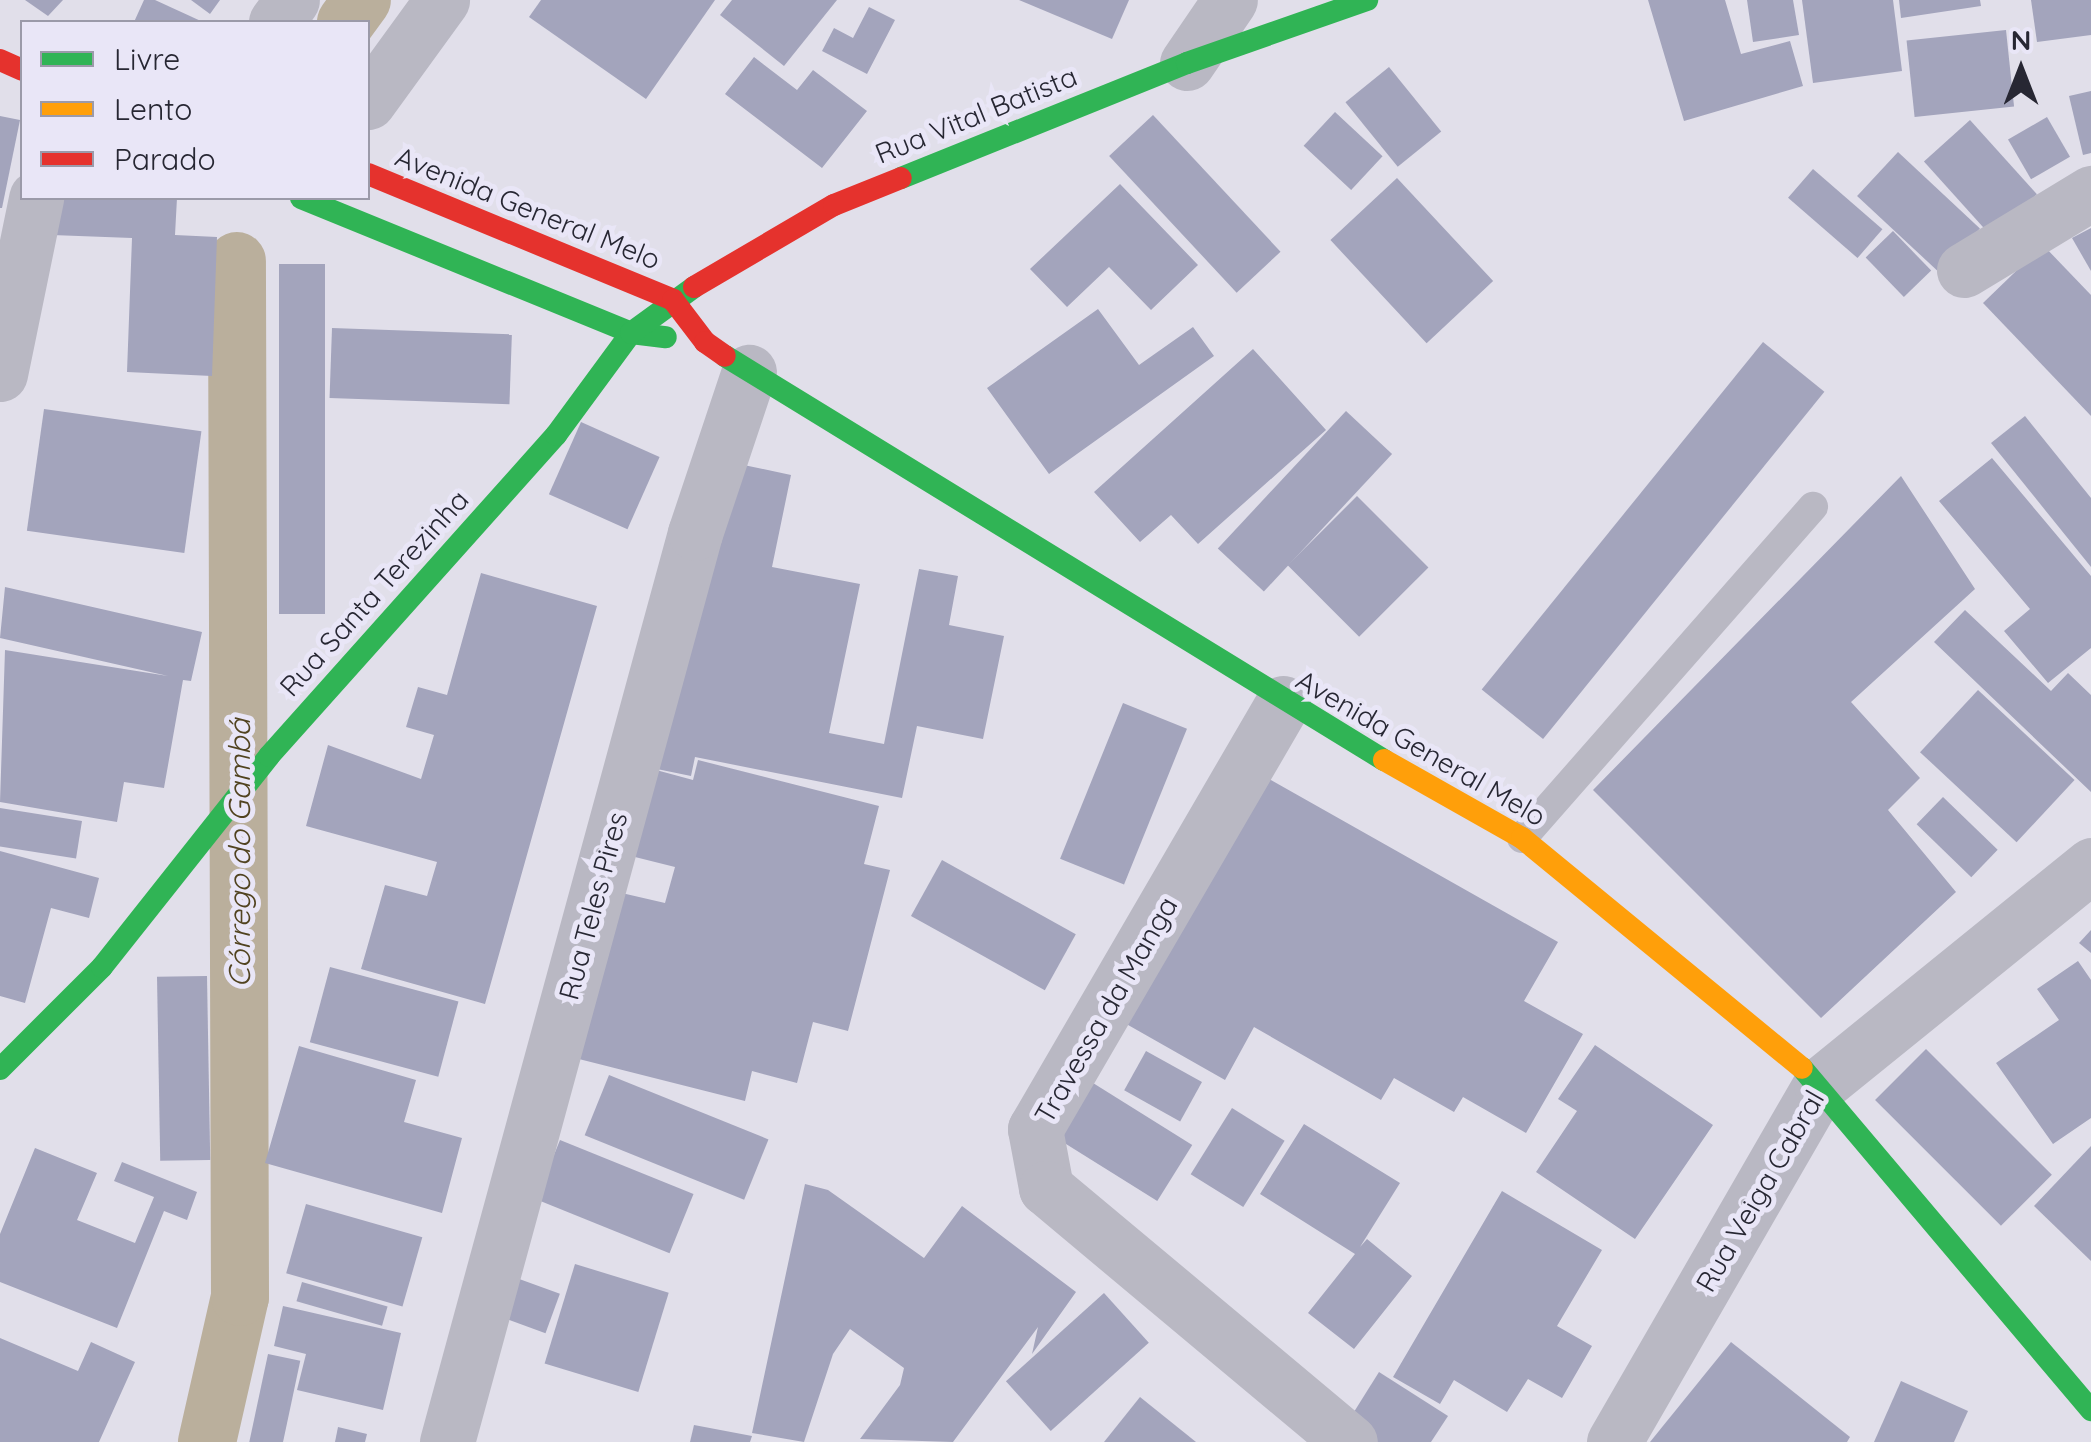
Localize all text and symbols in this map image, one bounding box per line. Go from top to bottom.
legend [20,20,370,200]
north arrow [1971,20,2071,120]
text: N [2011,22,2031,57]
text: Livre [114,40,180,78]
street label: Rua Vital Batista [870,59,1082,171]
text: Lento [114,90,192,128]
text: Parado [114,140,216,178]
street label: Avenida General Melo [391,140,665,276]
street label: Rua Santa Terezinha [273,483,475,703]
street label: Avenida General Melo [1290,663,1552,833]
water label: Córrego do Gambá [221,718,257,988]
street label: Rua Teles Pires [552,808,634,1004]
street label: Travessa da Manga [1027,891,1185,1129]
street label: Rua Veiga Cabral [1689,1084,1831,1298]

